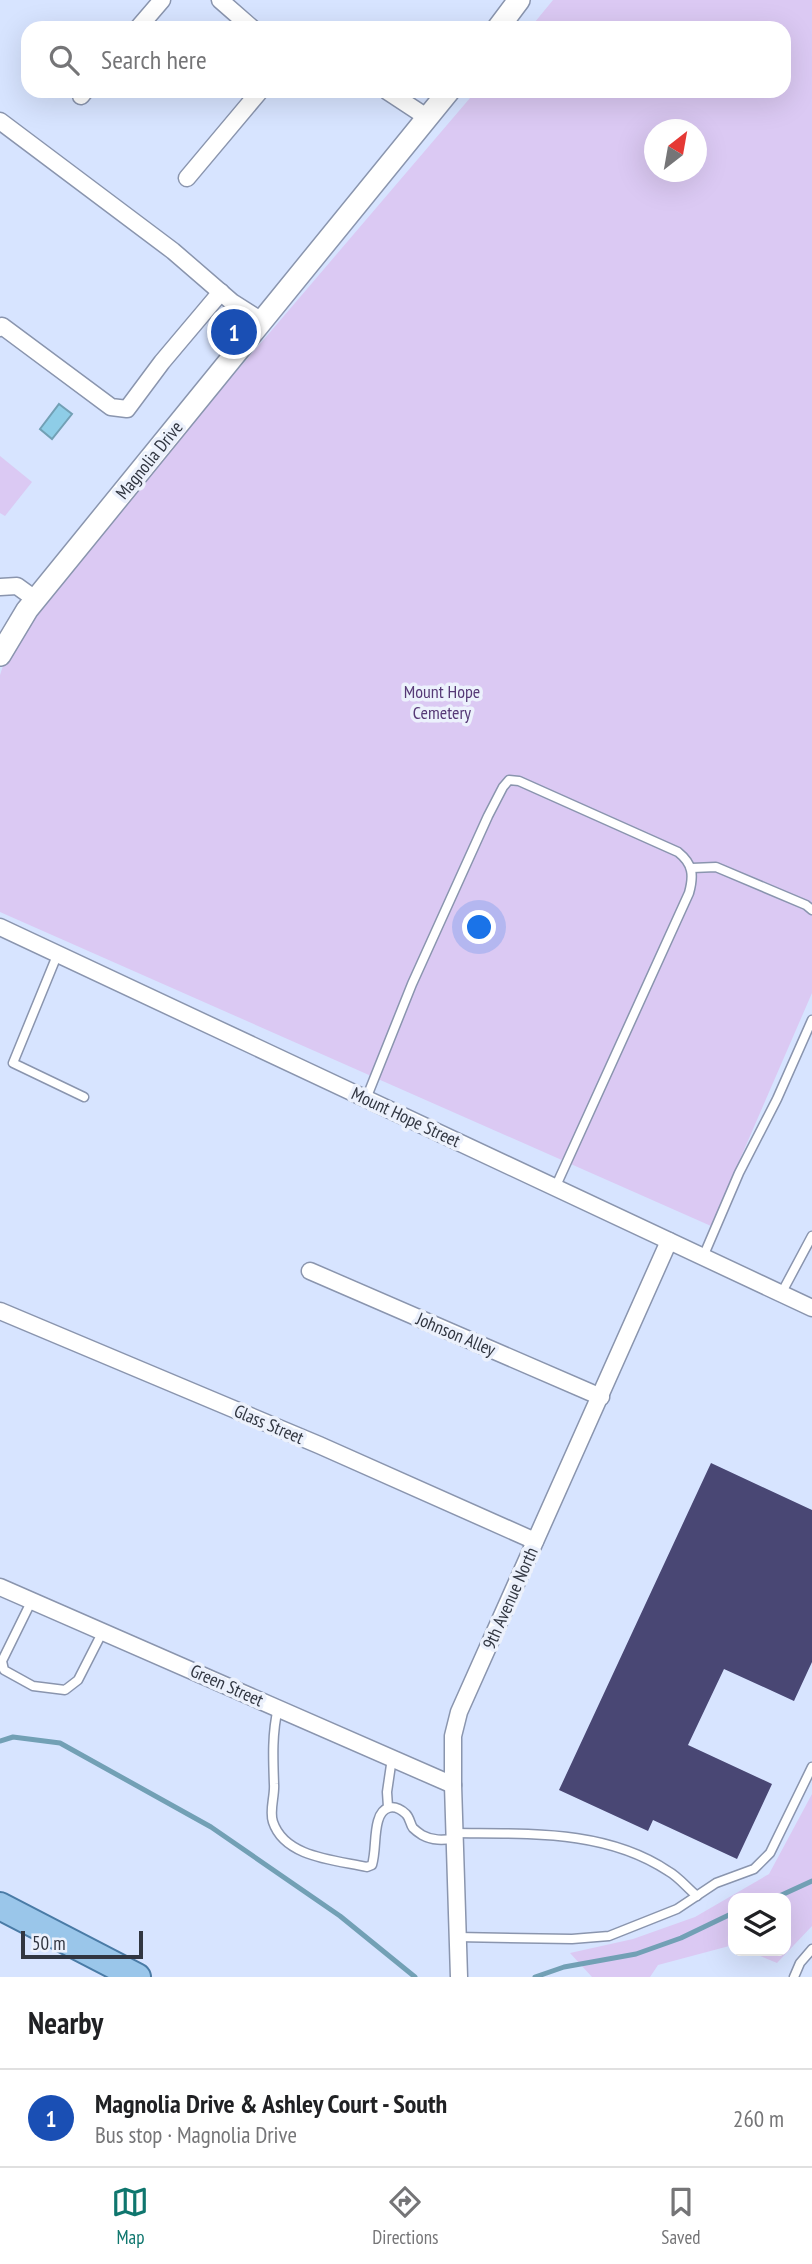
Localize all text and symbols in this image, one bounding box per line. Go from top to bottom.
search box [21,21,791,98]
icon: search [45,41,83,79]
text: Search here [101,43,207,76]
north arrow [644,119,707,182]
pin: 1 [211,306,257,358]
street label: Magnolia Drive [110,416,188,504]
park label: Mount Hope Cemetery [404,680,480,724]
your location [462,910,496,944]
street label: Mount Hope Street [348,1082,464,1152]
street label: Johnson Alley [412,1307,499,1361]
street label: Glass Street [231,1399,307,1449]
street label: 9th Avenue North [477,1543,543,1653]
street label: Green Street [187,1659,267,1711]
map controls [728,1893,791,1956]
button: layers [728,1893,791,1956]
scale bar [21,1928,144,1960]
text: 50 m [32,1931,66,1955]
text: Nearby [28,2003,103,2042]
text: Magnolia Drive & Ashley Court - South [95,2087,447,2120]
text: 1 [46,2104,57,2133]
text: 260 m [733,2104,784,2133]
text: Bus stop · Magnolia Drive [95,2120,297,2149]
tab: Map [111,2183,149,2249]
tab: Directions [372,2183,438,2249]
tab: Saved [661,2183,701,2249]

